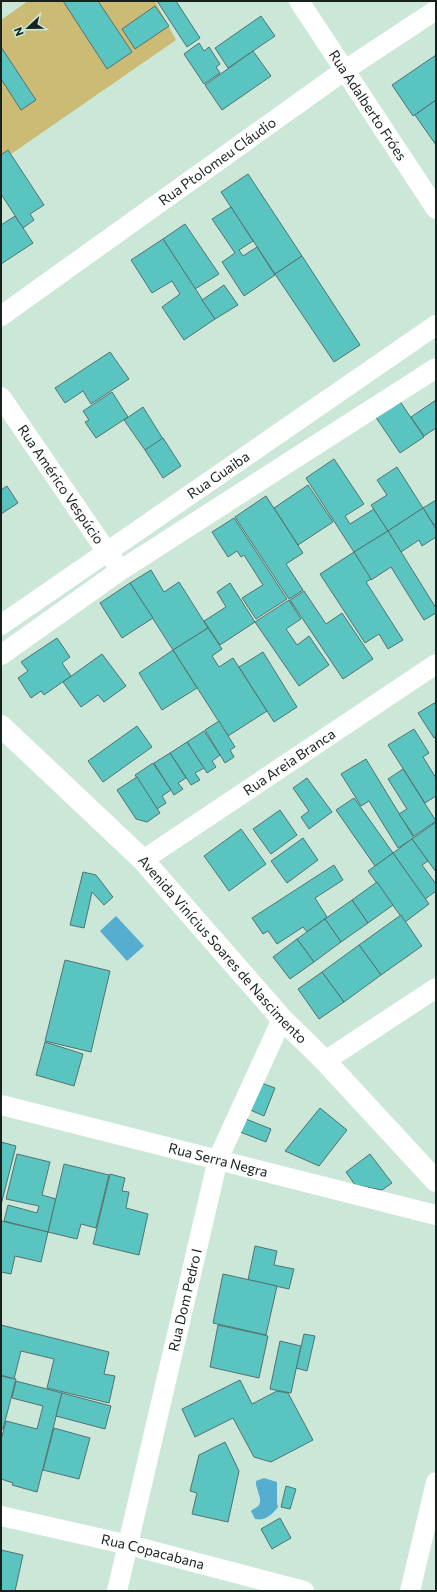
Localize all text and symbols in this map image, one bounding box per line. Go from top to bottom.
north arrow [8,8,48,48]
text: N [11,26,26,38]
street label: Rua Adalberto Fróes [326,47,411,164]
street label: Rua Ptolomeu Cláudio [155,113,279,209]
street label: Rua Américo Vespúcio [14,421,108,547]
street label: Rua Guaiba [184,447,252,502]
street label: Rua Areia Branca [240,725,338,799]
street label: Avenida Vinícius Soares de Nascimento [135,852,311,1047]
street label: Rua Serra Negra [167,1139,270,1180]
street label: Rua Dom Pedro I [164,1247,205,1353]
street label: Rua Copacabana [100,1530,206,1573]

